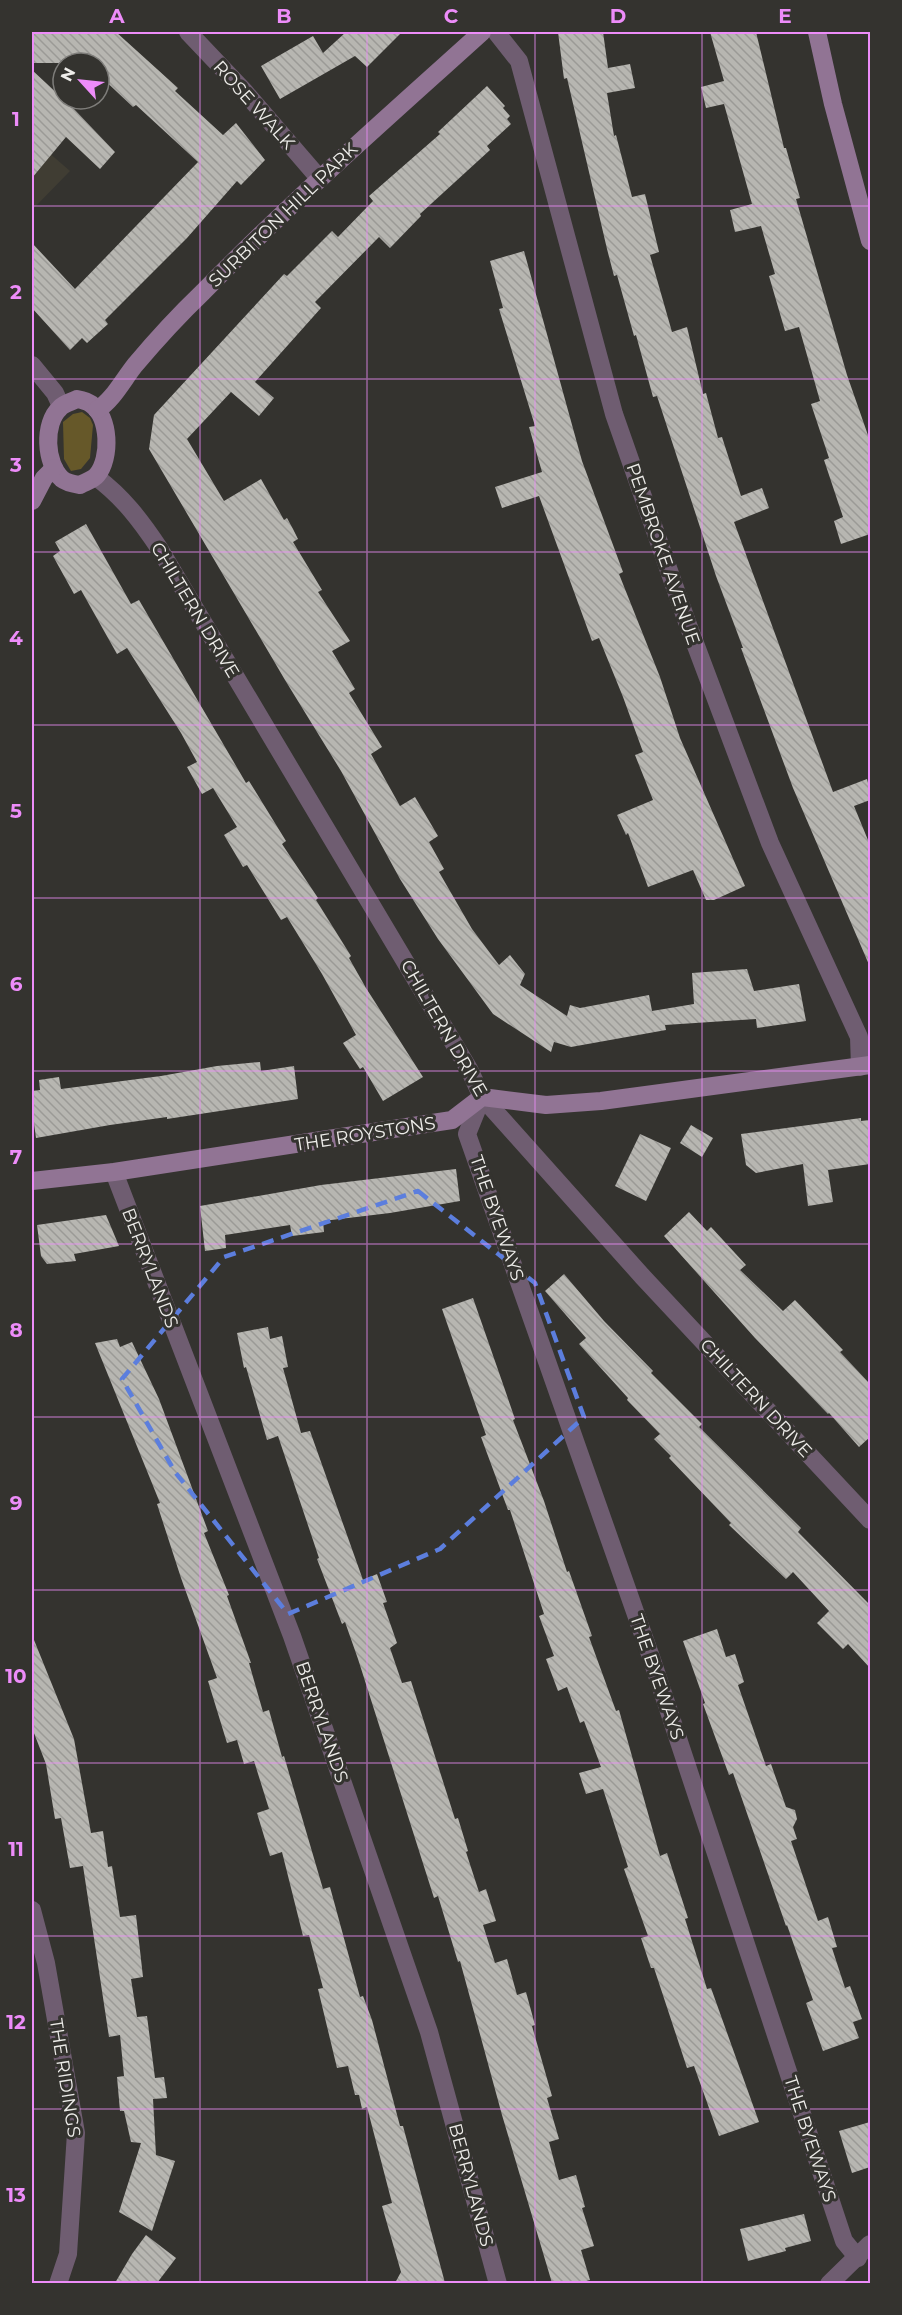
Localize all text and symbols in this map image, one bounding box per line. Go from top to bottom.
text: A [108,4,125,28]
text: B [276,4,292,28]
text: C [444,4,459,28]
text: D [610,4,626,28]
text: E [778,4,792,28]
north arrow [51,51,111,111]
street label: ROSE WALK [208,56,300,154]
text: N [57,64,79,84]
text: 1 [12,107,20,131]
street label: SURBITON HILL PARK [204,138,362,292]
text: 2 [10,280,22,304]
text: 3 [9,453,22,477]
street label: PEMBROKE AVENUE [622,460,704,648]
street label: CHILTERN DRIVE [146,538,244,682]
text: 4 [9,626,23,650]
text: 5 [10,799,22,823]
street label: CHILTERN DRIVE [396,956,492,1100]
text: 6 [10,972,23,996]
street label: THE ROYSTONS [293,1112,437,1156]
text: 7 [10,1145,22,1169]
street label: THE BYEWAYS [465,1152,529,1284]
street label: BERRYLANDS [117,1205,183,1331]
text: 8 [9,1318,23,1342]
street label: CHILTERN DRIVE [695,1334,817,1462]
text: 9 [10,1491,22,1515]
street label: THE BYEWAYS [625,1611,689,1743]
street label: BERRYLANDS [291,1659,353,1785]
text: 10 [5,1664,27,1688]
text: 11 [8,1837,24,1861]
text: 12 [6,2010,26,2034]
street label: THE RIDINGS [45,2017,85,2139]
street label: THE BYEWAYS [779,2073,841,2205]
street label: BERRYLANDS [444,2121,498,2249]
text: 13 [6,2183,26,2207]

